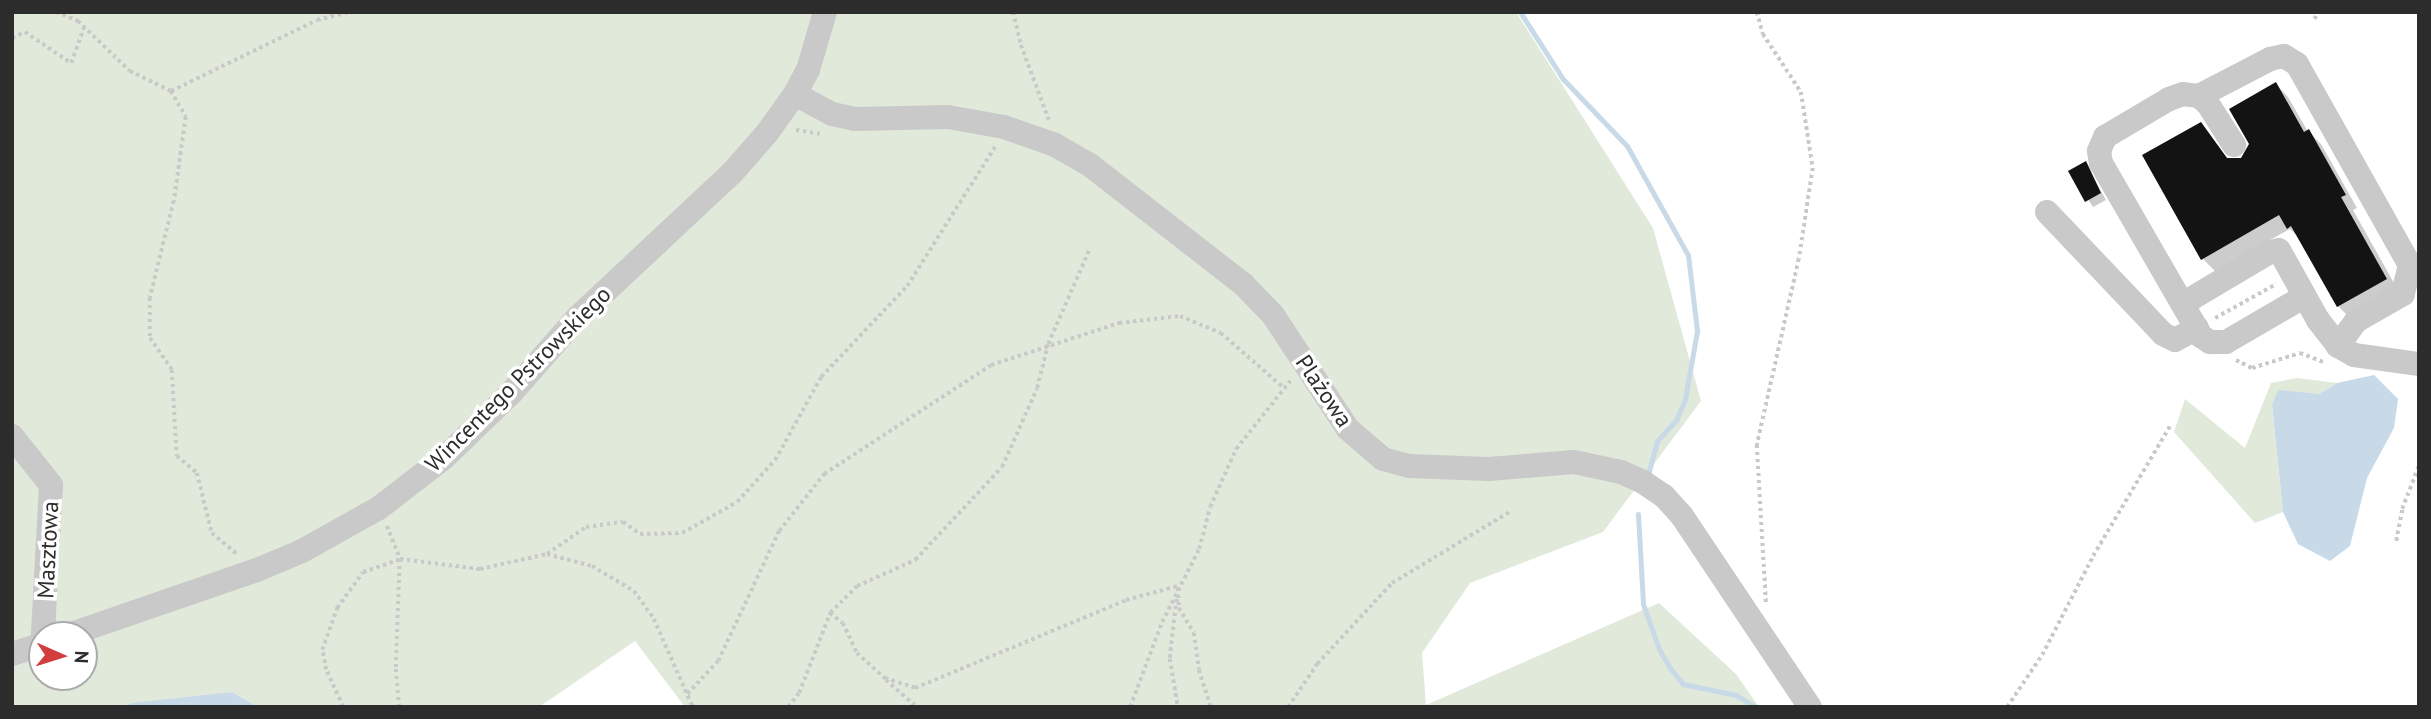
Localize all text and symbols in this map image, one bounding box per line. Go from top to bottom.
street label: Wincentego Pstrowskiego [420,281,616,477]
street label: Plażowa [1290,350,1358,432]
street label: Masztowa [32,501,64,599]
north arrow [28,621,98,691]
text: N [70,650,94,664]

